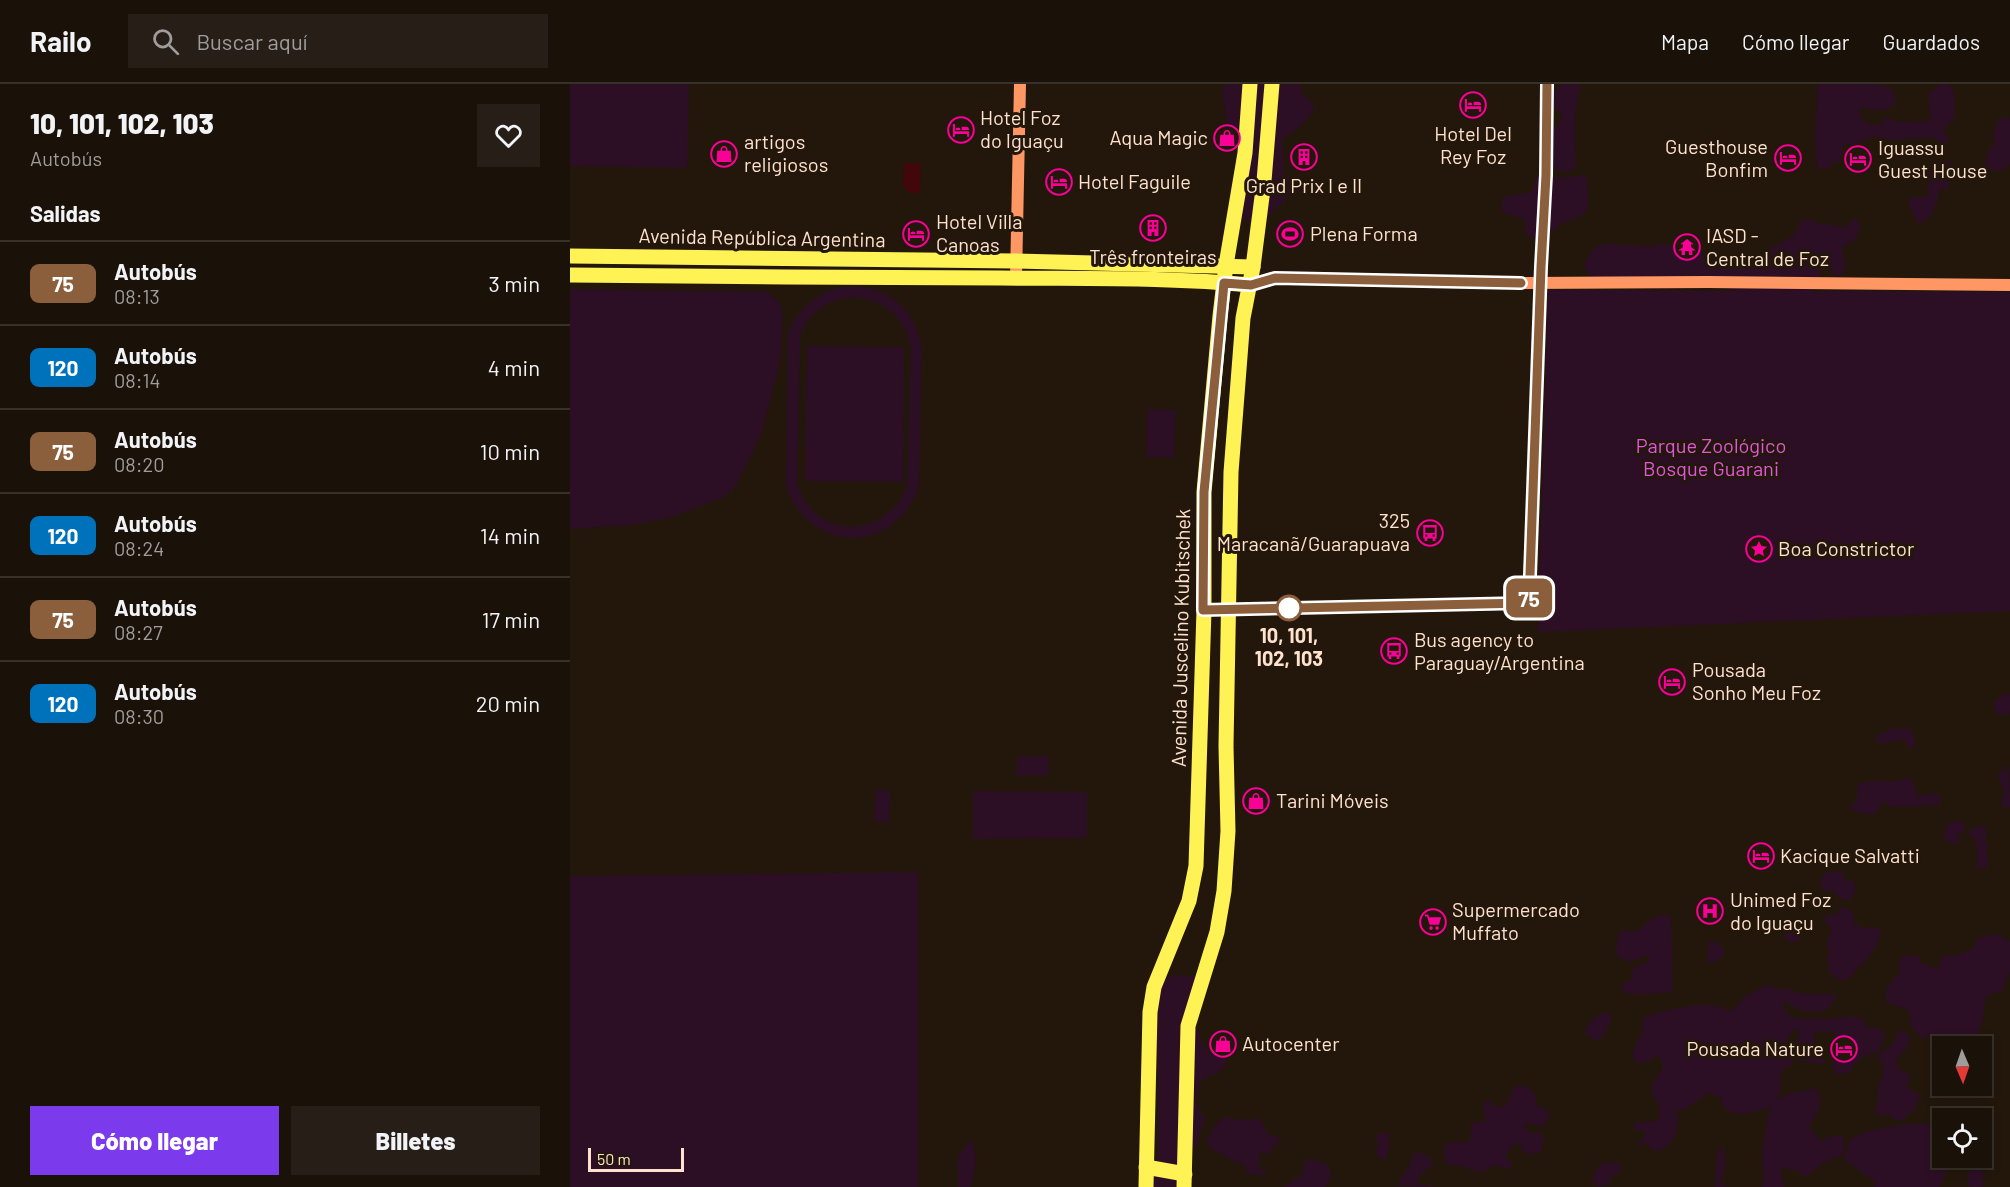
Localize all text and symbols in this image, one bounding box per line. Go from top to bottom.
search box [128,14,548,68]
text: Railo [30,24,92,58]
icon: search [149,25,182,58]
text: Buscar aquí [197,28,307,54]
text: Mapa [1661,29,1709,54]
text: Cómo llegar [1742,29,1849,54]
text: Guardados [1882,29,1980,54]
hotel icon: Hotel Del Rey Foz [1458,90,1488,120]
button: heart [477,104,540,167]
place label: Hotel Foz do Iguaçu [980,105,1064,152]
text: 10, 101, 102, 103 [30,106,214,140]
hotel icon: Hotel Foz do Iguaçu [946,115,976,145]
place label: Hotel Del Rey Foz [1434,121,1512,168]
shop icon: Aqua Magic [1212,123,1242,153]
place label: Aqua Magic [1110,125,1208,149]
place label: artigos religiosos [744,129,828,176]
place label: Guesthouse Bonfim [1665,134,1768,181]
place label: Iguassu Guest House [1878,135,1987,182]
shop icon: artigos religiosos [709,139,739,169]
building icon: Grad Prix I e II [1289,142,1319,172]
hotel icon: Guesthouse Bonfim [1773,143,1803,173]
hotel icon: Iguassu Guest House [1843,144,1873,174]
text: Autobús [30,146,102,170]
hotel icon: Hotel Faguile [1044,167,1074,197]
place label: Hotel Faguile [1078,169,1191,193]
place label: Grad Prix I e II [1246,173,1362,197]
text: Salidas [30,200,101,226]
place label: Hotel Villa Canoas [936,209,1022,256]
building icon: Três fronteiras [1138,213,1168,243]
hotel icon: Hotel Villa Canoas [901,219,931,249]
sports icon: Plena Forma [1275,219,1305,249]
place label: Plena Forma [1310,221,1418,245]
street label: Avenida República Argentina [638,223,886,251]
place label: IASD - Central de Foz [1706,223,1829,270]
temple icon: IASD - Central de Foz [1672,232,1702,262]
place label: Três fronteiras [1089,244,1217,268]
text: Autobús [114,258,197,284]
text: 3 min [489,270,540,296]
text: 75 [52,271,74,296]
text: 08:13 [114,284,160,308]
text: Autobús [114,342,197,368]
text: 4 min [488,354,540,380]
text: 120 [47,355,79,380]
text: 08:14 [114,368,161,392]
text: Autobús [114,426,197,452]
park label: Parque Zoológico Bosque Guarani [1636,433,1786,480]
text: 10 min [480,438,540,464]
text: 75 [52,439,74,464]
text: 08:20 [114,452,165,476]
place label: 325 Maracanã/Guarapuava [1217,508,1410,555]
street label: Avenida Juscelino Kubitschek [1166,509,1194,767]
text: Autobús [114,510,197,536]
bus stop icon: 325 Maracanã/Guarapuava [1415,518,1445,548]
text: 14 min [480,522,540,548]
text: 120 [47,523,79,548]
place icon: Boa Constrictor [1744,534,1774,564]
text: 08:24 [114,536,164,560]
place label: Boa Constrictor [1778,536,1914,560]
line badge: 75 [1502,578,1556,618]
text: 75 [1518,586,1540,611]
text: Autobús [114,594,197,620]
marker: 10, 101, 102, 103 [1276,595,1302,621]
text: 17 min [482,606,540,632]
text: 75 [52,607,74,632]
text: 08:27 [114,620,163,644]
place label: 10, 101, 102, 103 [1255,623,1323,670]
place label: Bus agency to Paraguay/Argentina [1414,627,1585,674]
bus stop icon: Bus agency to Paraguay/Argentina [1379,636,1409,666]
place label: Pousada Sonho Meu Foz [1692,657,1821,704]
hotel icon: Pousada Sonho Meu Foz [1657,667,1687,697]
text: Autobús [114,678,197,704]
text: 20 min [476,690,540,716]
text: 120 [47,691,79,716]
text: 08:30 [114,704,164,728]
shop icon: Tarini Móveis [1241,786,1271,816]
place label: Tarini Móveis [1276,788,1389,812]
hotel icon: Kacique Salvatti [1746,841,1776,871]
place label: Kacique Salvatti [1780,843,1920,867]
place label: Unimed Foz do Iguaçu [1730,887,1831,934]
hospital icon: Unimed Foz do Iguaçu [1695,896,1725,926]
place label: Supermercado Muffato [1452,897,1580,944]
supermarket icon: Supermercado Muffato [1418,907,1448,937]
shop icon: Autocenter [1208,1029,1238,1059]
place label: Autocenter [1242,1031,1339,1055]
hotel icon: Pousada Nature [1829,1034,1859,1064]
place label: Pousada Nature [1686,1036,1824,1060]
north arrow [1932,1036,1992,1096]
map controls [1932,1036,1992,1168]
button: Cómo llegar [30,1106,279,1175]
button: Billetes [291,1106,540,1175]
button: locate [1932,1108,1992,1168]
scale bar [588,1145,684,1172]
text: 50 m [597,1149,631,1168]

